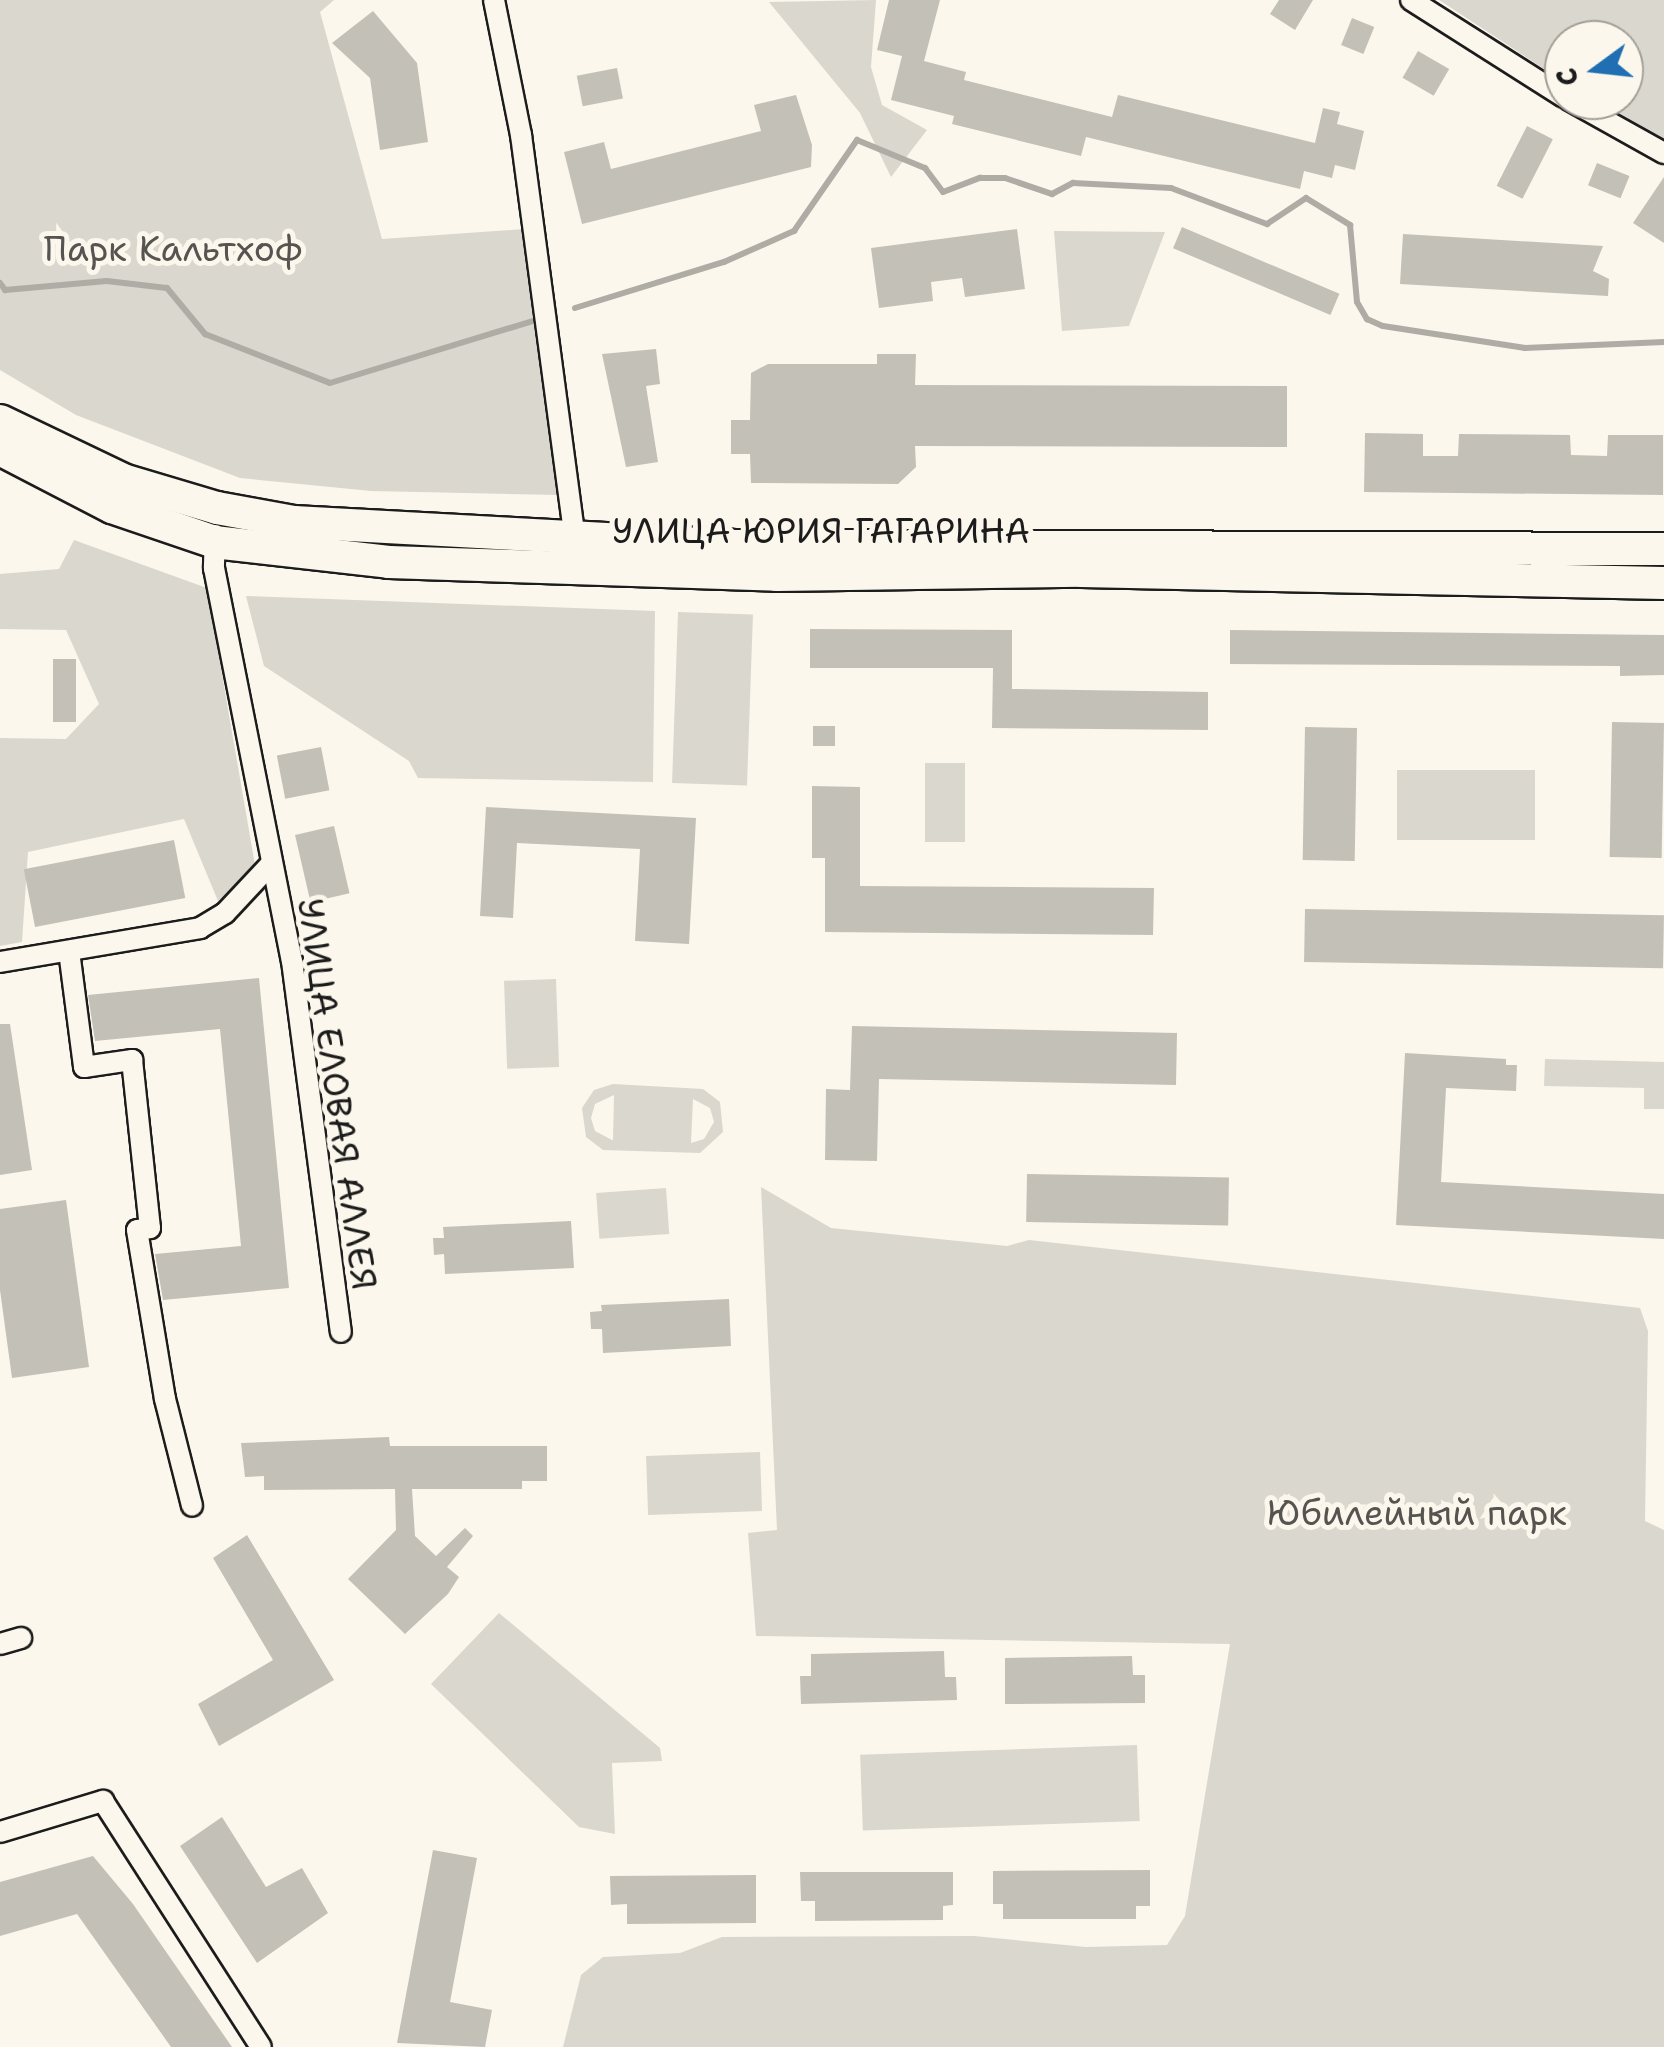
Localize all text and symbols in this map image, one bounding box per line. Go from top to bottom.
north arrow [1544,20,1644,120]
text: С [1546,64,1588,90]
park label: Парк Кальтхоф [44,228,302,270]
street label: УЛИЦА ЮРИЯ ГАГАРИНА [612,510,1030,552]
street label: УЛИЦА ЕЛОВАЯ АЛЛЕЯ [289,896,385,1292]
park label: Юбилейный парк [1267,1492,1567,1534]

